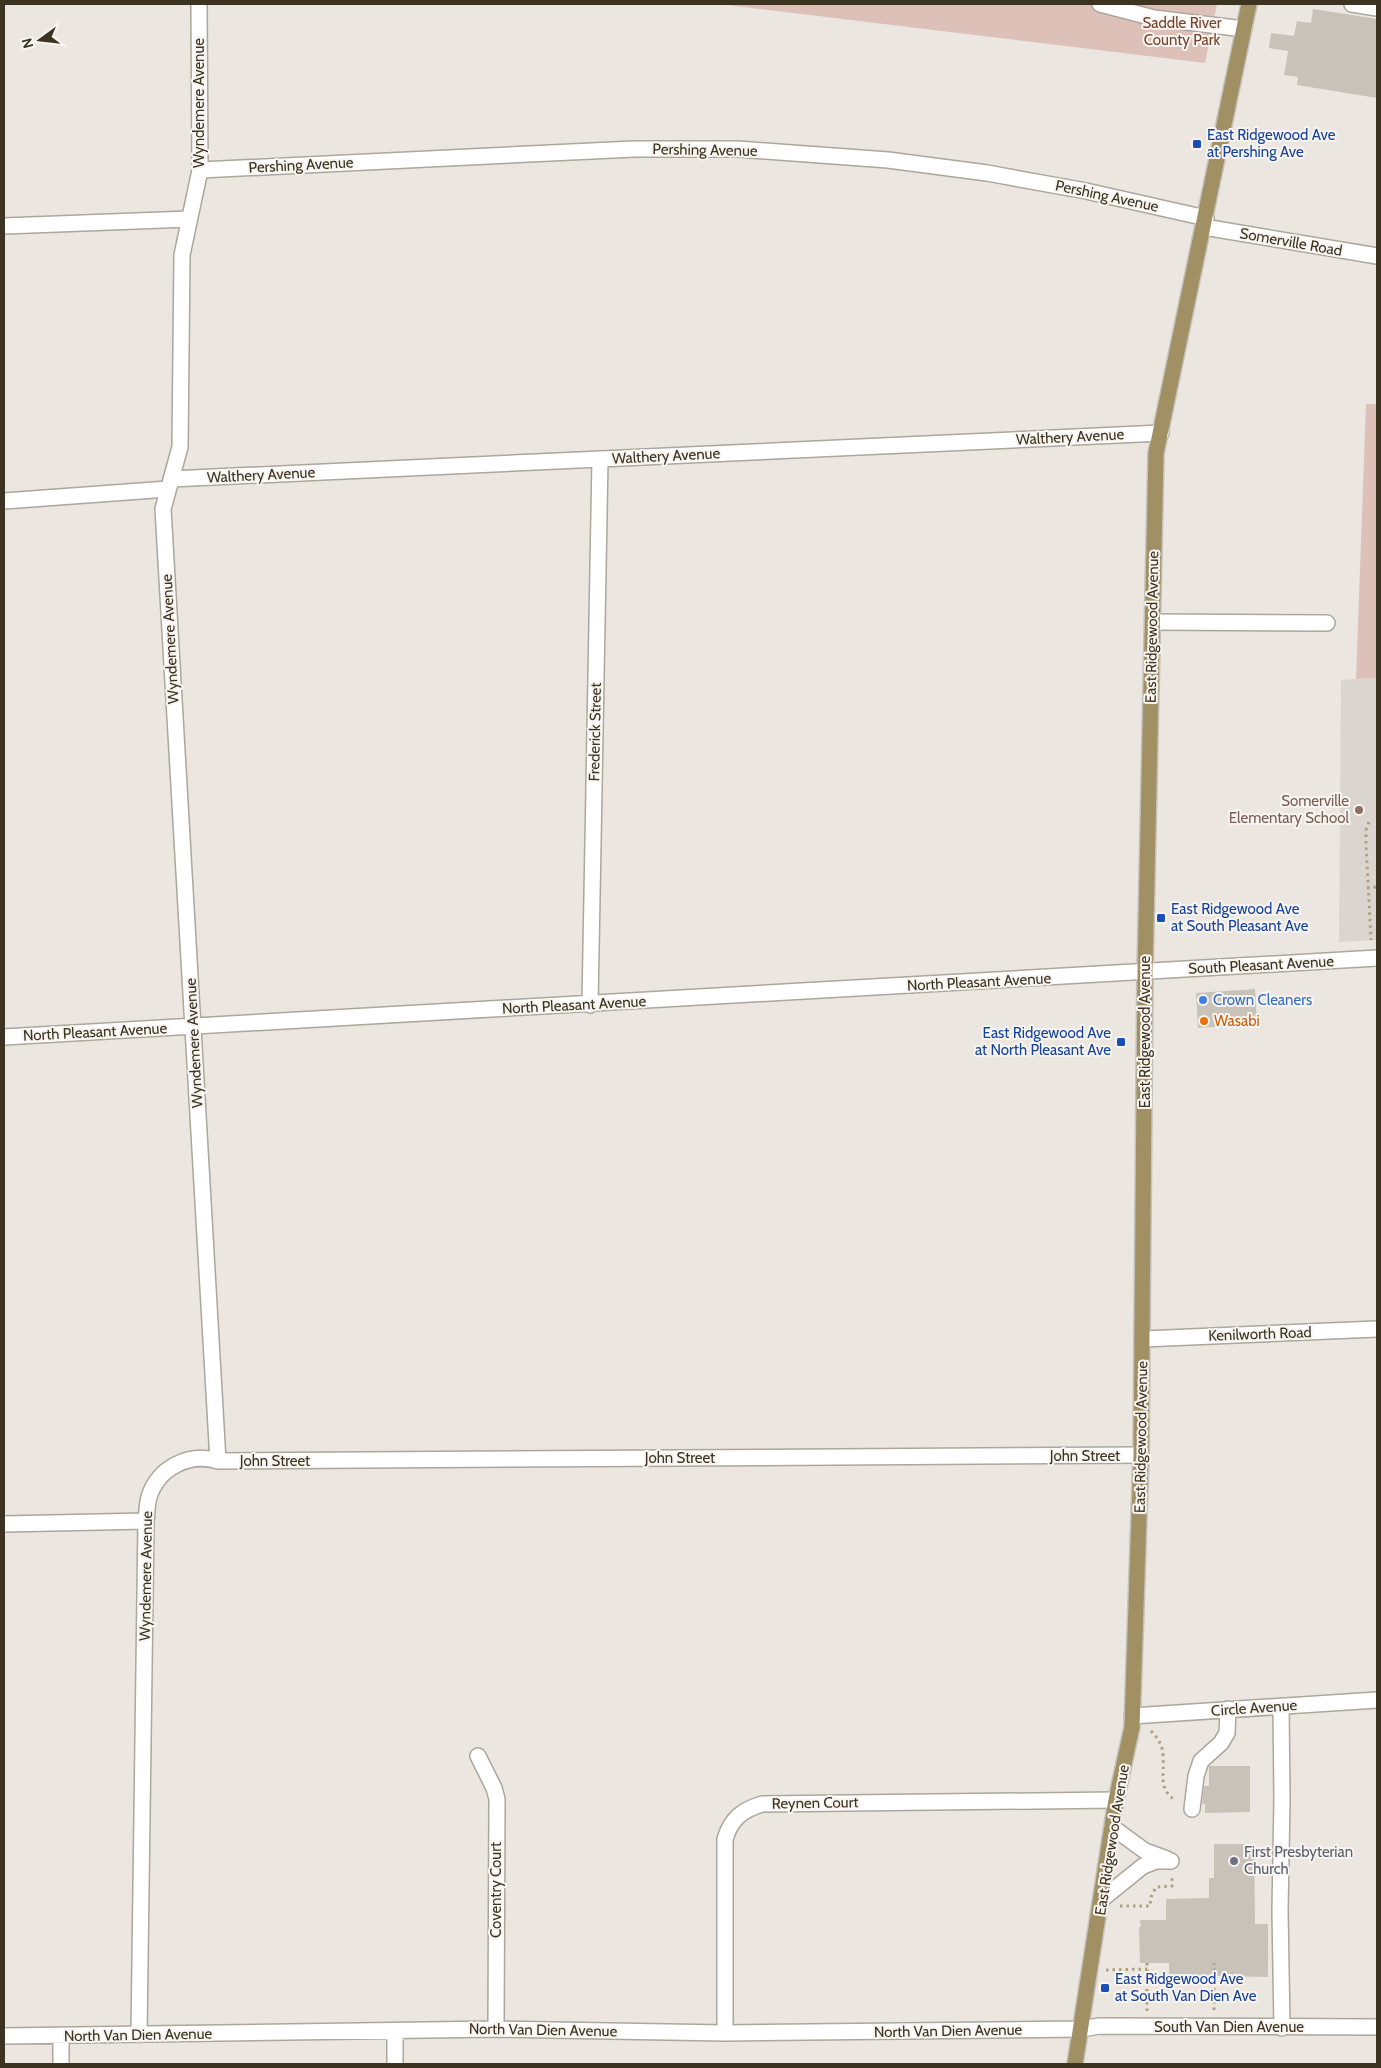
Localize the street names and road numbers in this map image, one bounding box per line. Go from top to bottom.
street label: Wyndemere Avenue [190,38,208,168]
street label: Pershing Avenue [652,140,758,160]
street label: Pershing Avenue [248,153,354,177]
street label: Pershing Avenue [1054,176,1161,216]
street label: Somerville Road [1238,224,1344,260]
street label: Walthery Avenue [1015,425,1125,449]
street label: Walthery Avenue [611,444,721,468]
street label: Walthery Avenue [206,463,316,487]
street label: East Ridgewood Avenue [1142,550,1162,703]
street label: Wyndemere Avenue [158,573,182,704]
street label: Frederick Street [585,682,605,782]
street label: South Pleasant Avenue [1188,952,1335,978]
street label: East Ridgewood Avenue [1136,956,1154,1108]
street label: North Pleasant Avenue [906,969,1052,995]
street label: Wyndemere Avenue [182,977,206,1108]
street label: North Pleasant Avenue [501,992,647,1018]
street label: North Pleasant Avenue [22,1019,168,1045]
street label: Kenilworth Road [1208,1323,1312,1345]
street label: East Ridgewood Avenue [1131,1360,1151,1513]
street label: John Street [1049,1447,1120,1465]
street label: John Street [644,1449,715,1467]
street label: John Street [239,1452,310,1470]
street label: Wyndemere Avenue [136,1511,156,1641]
street label: Circle Avenue [1210,1696,1298,1720]
street label: East Ridgewood Avenue [1091,1763,1133,1917]
street label: Reynen Court [771,1793,859,1813]
street label: Coventry Court [487,1842,505,1938]
street label: South Van Dien Avenue [1154,2018,1304,2036]
street label: North Van Dien Avenue [469,2020,618,2040]
street label: North Van Dien Avenue [874,2021,1023,2041]
street label: North Van Dien Avenue [64,2025,213,2045]

